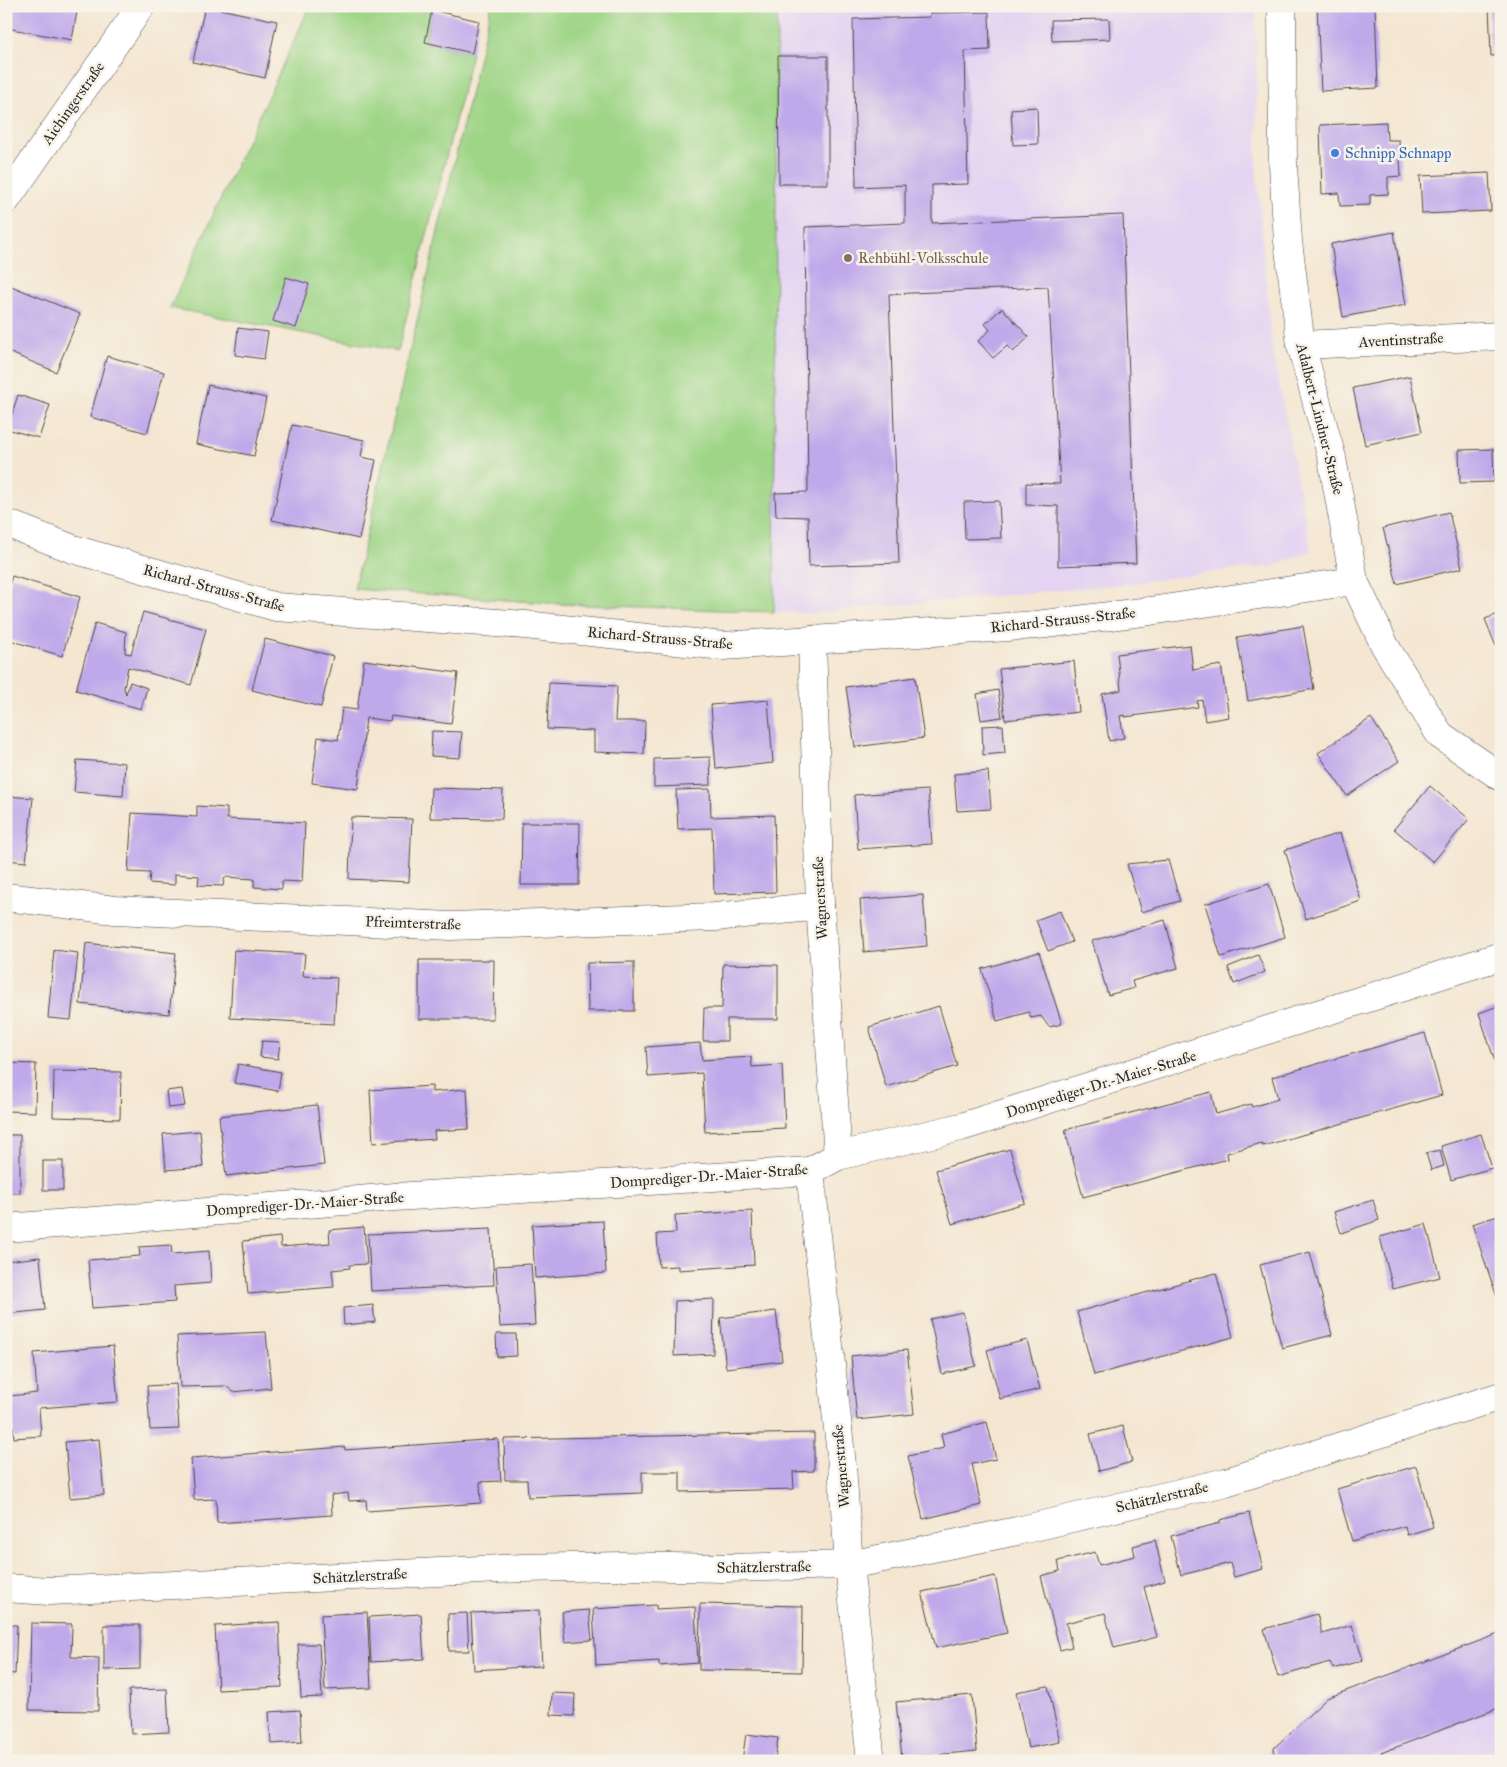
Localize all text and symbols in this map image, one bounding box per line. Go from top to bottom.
street label: Aichingerstraße [37,58,108,149]
place label: Schnipp Schnapp [1345,144,1452,162]
marker: Schnipp Schnapp [1329,147,1341,159]
place label: Rehbühl-Volksschule [858,249,989,267]
marker: Rehbühl-Volksschule [842,252,854,264]
street label: Aventinstraße [1357,329,1444,351]
street label: Adalbert-Lindner-Straße [1292,340,1348,497]
street label: Richard-Strauss-Straße [141,560,287,616]
street label: Richard-Strauss-Straße [990,603,1136,637]
street label: Richard-Strauss-Straße [587,623,733,653]
street label: Wagnerstraße [809,856,831,940]
street label: Pfreimterstraße [365,912,461,934]
street label: Domprediger-Dr.-Maier-Straße [1004,1046,1198,1122]
street label: Domprediger-Dr.-Maier-Straße [610,1160,808,1192]
street label: Domprediger-Dr.-Maier-Straße [206,1188,404,1220]
street label: Wagnerstraße [828,1424,854,1508]
street label: Schätzlerstraße [1114,1478,1210,1516]
street label: Schätzlerstraße [717,1557,811,1577]
street label: Schätzlerstraße [312,1565,408,1587]

